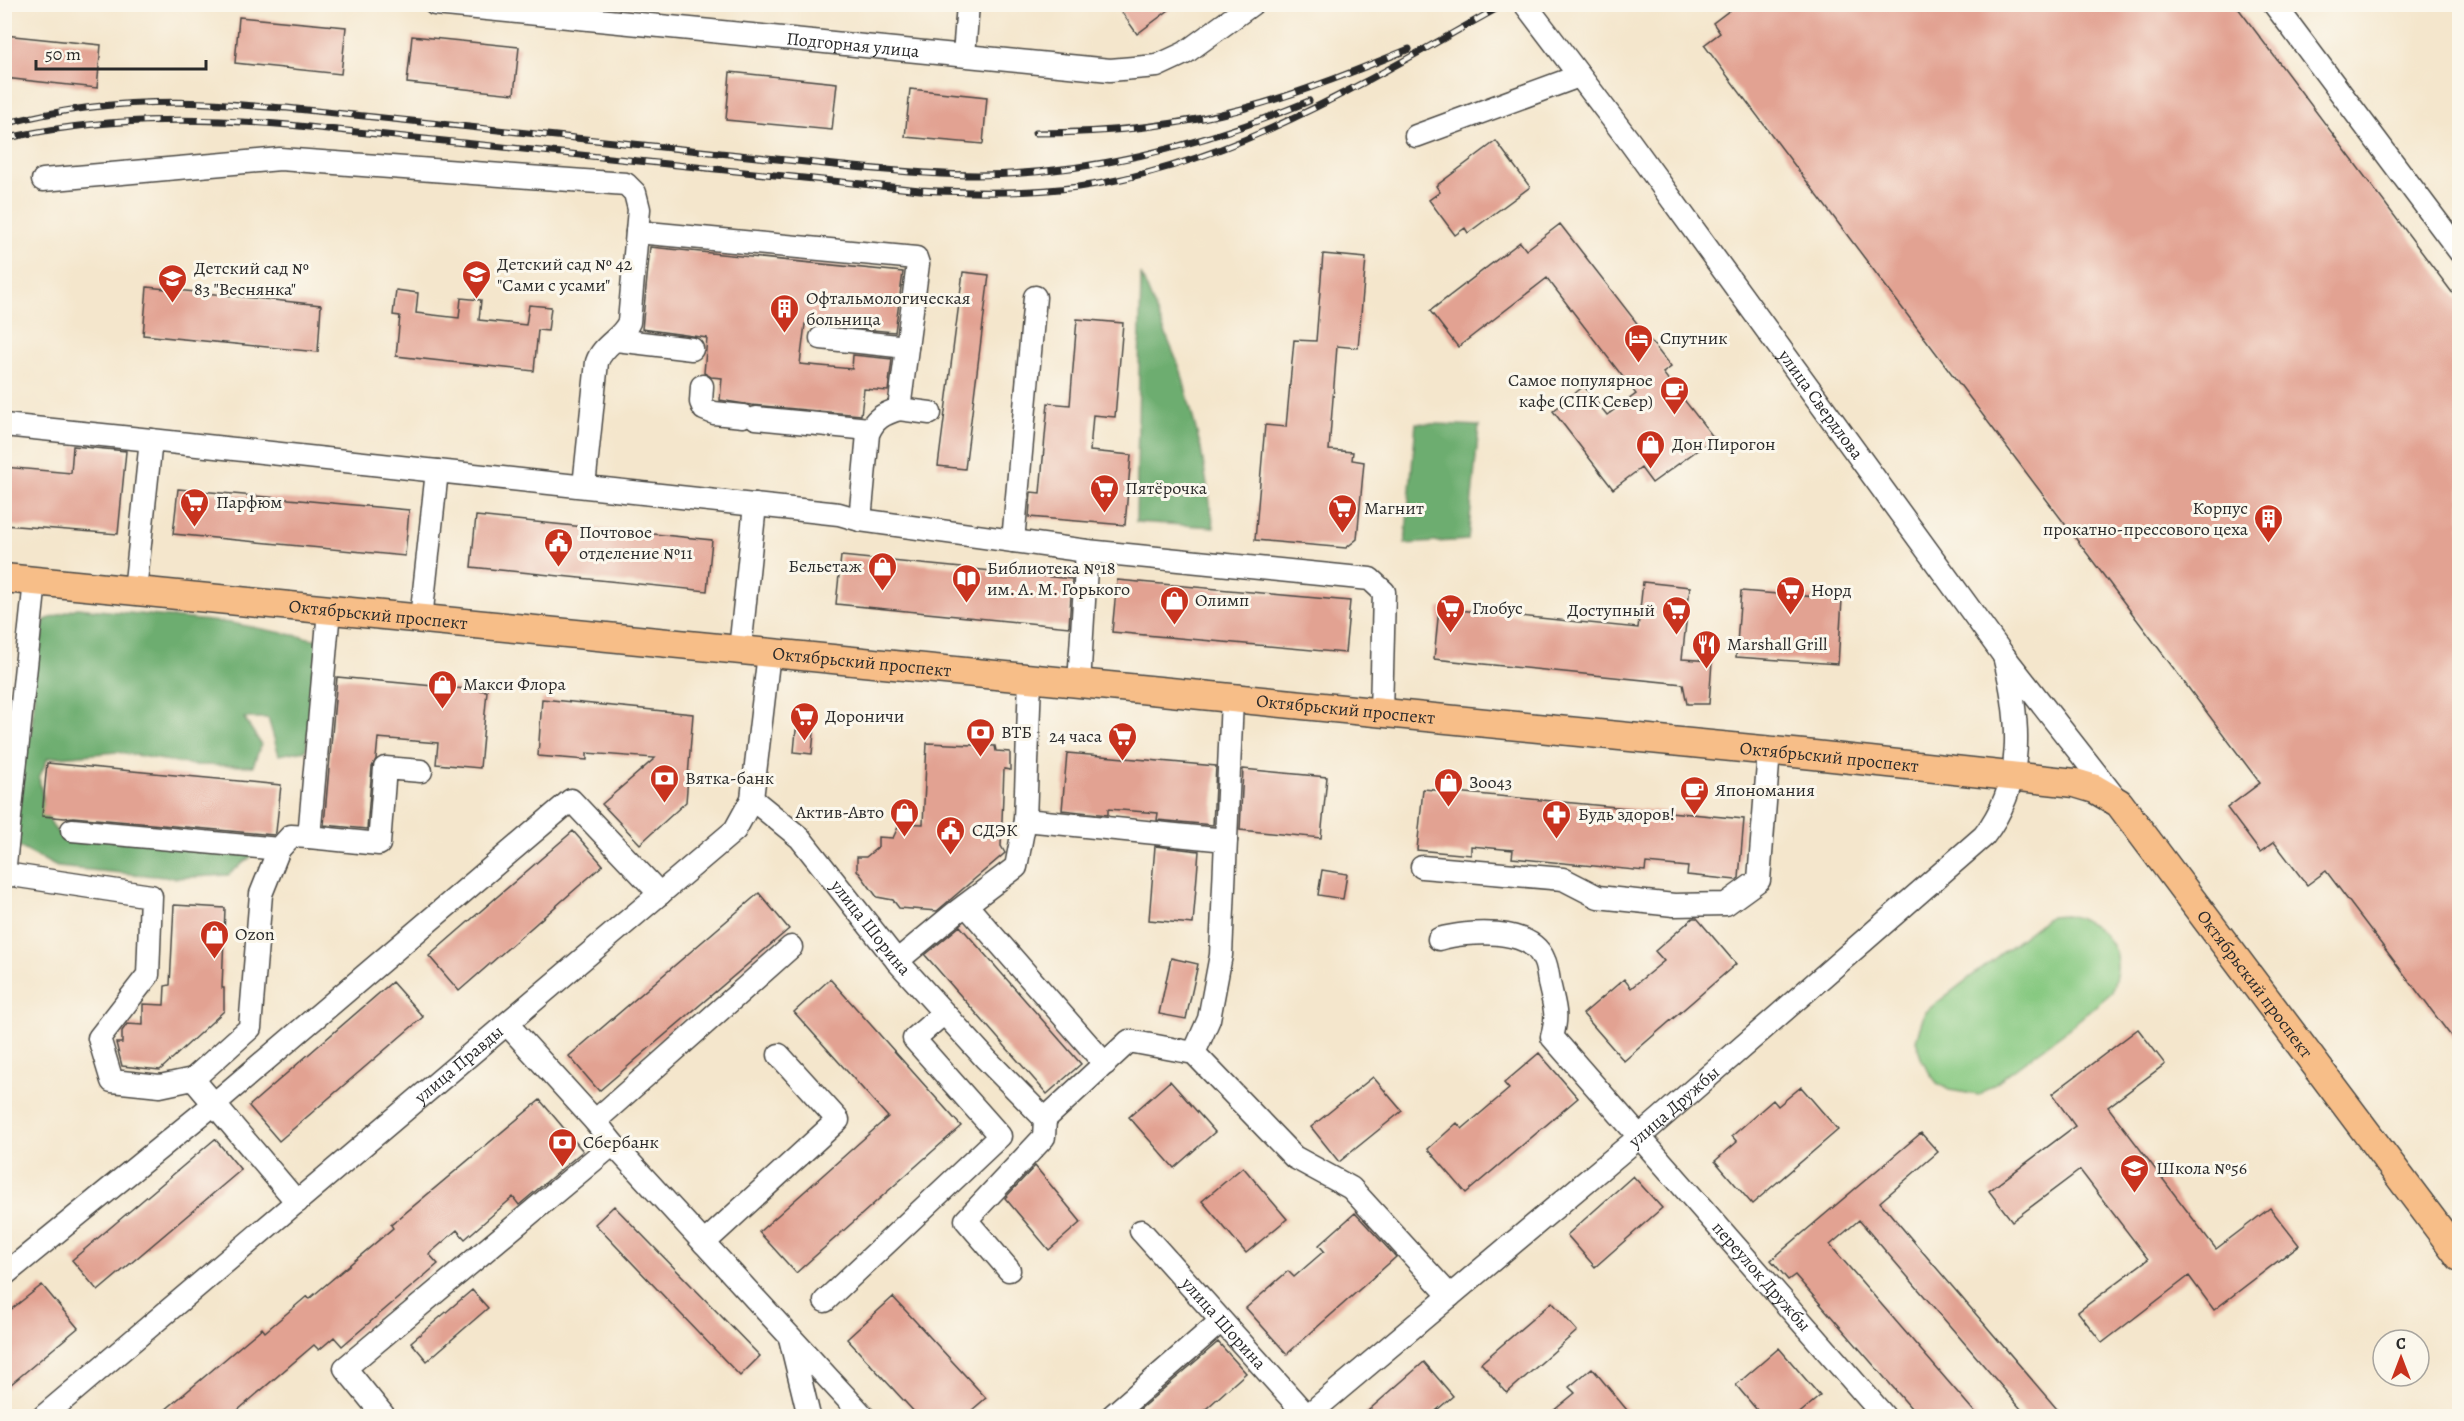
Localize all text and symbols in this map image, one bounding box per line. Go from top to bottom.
street label: Подгорная улица [785,26,921,63]
scale bar [36,33,206,71]
text: 50 m [45,42,81,66]
place label: Детский сад № 42 "Сами с усами" [497,252,633,297]
place label: Детский сад № 83 "Веснянка" [194,256,309,301]
school or university icon: Детский сад № 42 "Сами с усами" [460,258,492,300]
school or university icon: Детский сад № 83 "Веснянка" [157,262,189,304]
place label: Офтальмологическая больница [806,286,970,331]
building icon: Офтальмологическая больница [769,292,801,334]
hotel icon: Спутник [1623,322,1655,364]
place label: Спутник [1660,326,1728,350]
street label: улица Свердлова [1772,344,1869,465]
place label: Самое популярное кафе (СПК Север) [1508,368,1653,413]
cafe icon: Самое популярное кафе (СПК Север) [1658,374,1690,416]
shop icon: Дон Пирогон [1635,428,1667,470]
place label: Дон Пирогон [1672,432,1775,456]
supermarket icon: Пятёрочка [1088,472,1120,514]
place label: Пятёрочка [1125,476,1208,500]
supermarket icon: Парфюм [179,486,211,528]
place label: Парфюм [216,490,282,514]
supermarket icon: Магнит [1327,492,1359,534]
place label: Магнит [1364,496,1424,520]
place label: Корпус прокатно-прессового цеха [2043,496,2249,541]
building icon: Корпус прокатно-прессового цеха [2253,502,2285,544]
place label: Почтовое отделение №11 [579,520,693,565]
public building icon: Почтовое отделение №11 [542,526,574,568]
shop icon: Бельетаж [867,550,899,592]
place label: Бельетаж [788,554,862,578]
place label: Библиотека №18 им. А. М. Горького [987,556,1130,601]
library icon: Библиотека №18 им. А. М. Горького [950,562,982,604]
supermarket icon: Норд [1774,574,1806,616]
place label: Норд [1811,578,1852,602]
shop icon: Олимп [1158,584,1190,626]
place label: Олимп [1195,588,1249,612]
supermarket icon: Глобус [1435,592,1467,634]
street label: Октябрьский проспект [288,594,469,635]
supermarket icon: Доступный [1660,594,1692,636]
place label: Глобус [1472,596,1523,620]
place label: Доступный [1567,598,1655,622]
restaurant icon: Marshall Grill [1690,628,1722,670]
place label: Marshall Grill [1727,632,1828,656]
street label: Октябрьский проспект [771,641,952,683]
shop icon: Макси Флора [426,668,458,710]
place label: Макси Флора [463,672,566,696]
street label: Октябрьский проспект [1255,689,1436,730]
supermarket icon: Дороничи [788,700,820,742]
place label: Дороничи [825,704,904,728]
bank icon: ВТБ [964,716,996,758]
place label: ВТБ [1001,720,1032,744]
supermarket icon: 24 часа [1107,720,1139,762]
place label: 24 часа [1049,724,1103,748]
street label: Октябрьский проспект [1739,736,1920,778]
bank icon: Вятка-банк [648,762,680,804]
place label: Вятка-банк [685,766,774,790]
shop icon: Зоо43 [1432,766,1464,808]
place label: Зоо43 [1469,770,1512,794]
cafe icon: Япономания [1678,774,1710,816]
place label: Япономания [1715,778,1815,802]
shop icon: Актив-Авто [889,796,921,838]
pharmacy icon: Будь здоров! [1541,798,1573,840]
place label: Актив-Авто [795,800,884,824]
place label: Будь здоров! [1578,802,1675,826]
public building icon: СДЭК [935,814,967,856]
place label: СДЭК [972,818,1018,842]
street label: улица Шорина [825,874,917,981]
street label: Октябрьский проспект [2191,905,2318,1063]
shop icon: Ozon [198,918,230,960]
place label: Ozon [235,922,275,946]
street label: улица Правды [409,1020,508,1109]
street label: улица Дружбы [1623,1060,1725,1154]
bank icon: Сбербанк [546,1126,578,1168]
place label: Сбербанк [583,1130,659,1154]
school or university icon: Школа №56 [2119,1152,2151,1194]
place label: Школа №56 [2156,1156,2247,1180]
street label: переулок Дружбы [1707,1216,1817,1337]
street label: улица Шорина [1175,1271,1272,1375]
north arrow [2371,1328,2431,1388]
text: С [2396,1333,2406,1355]

